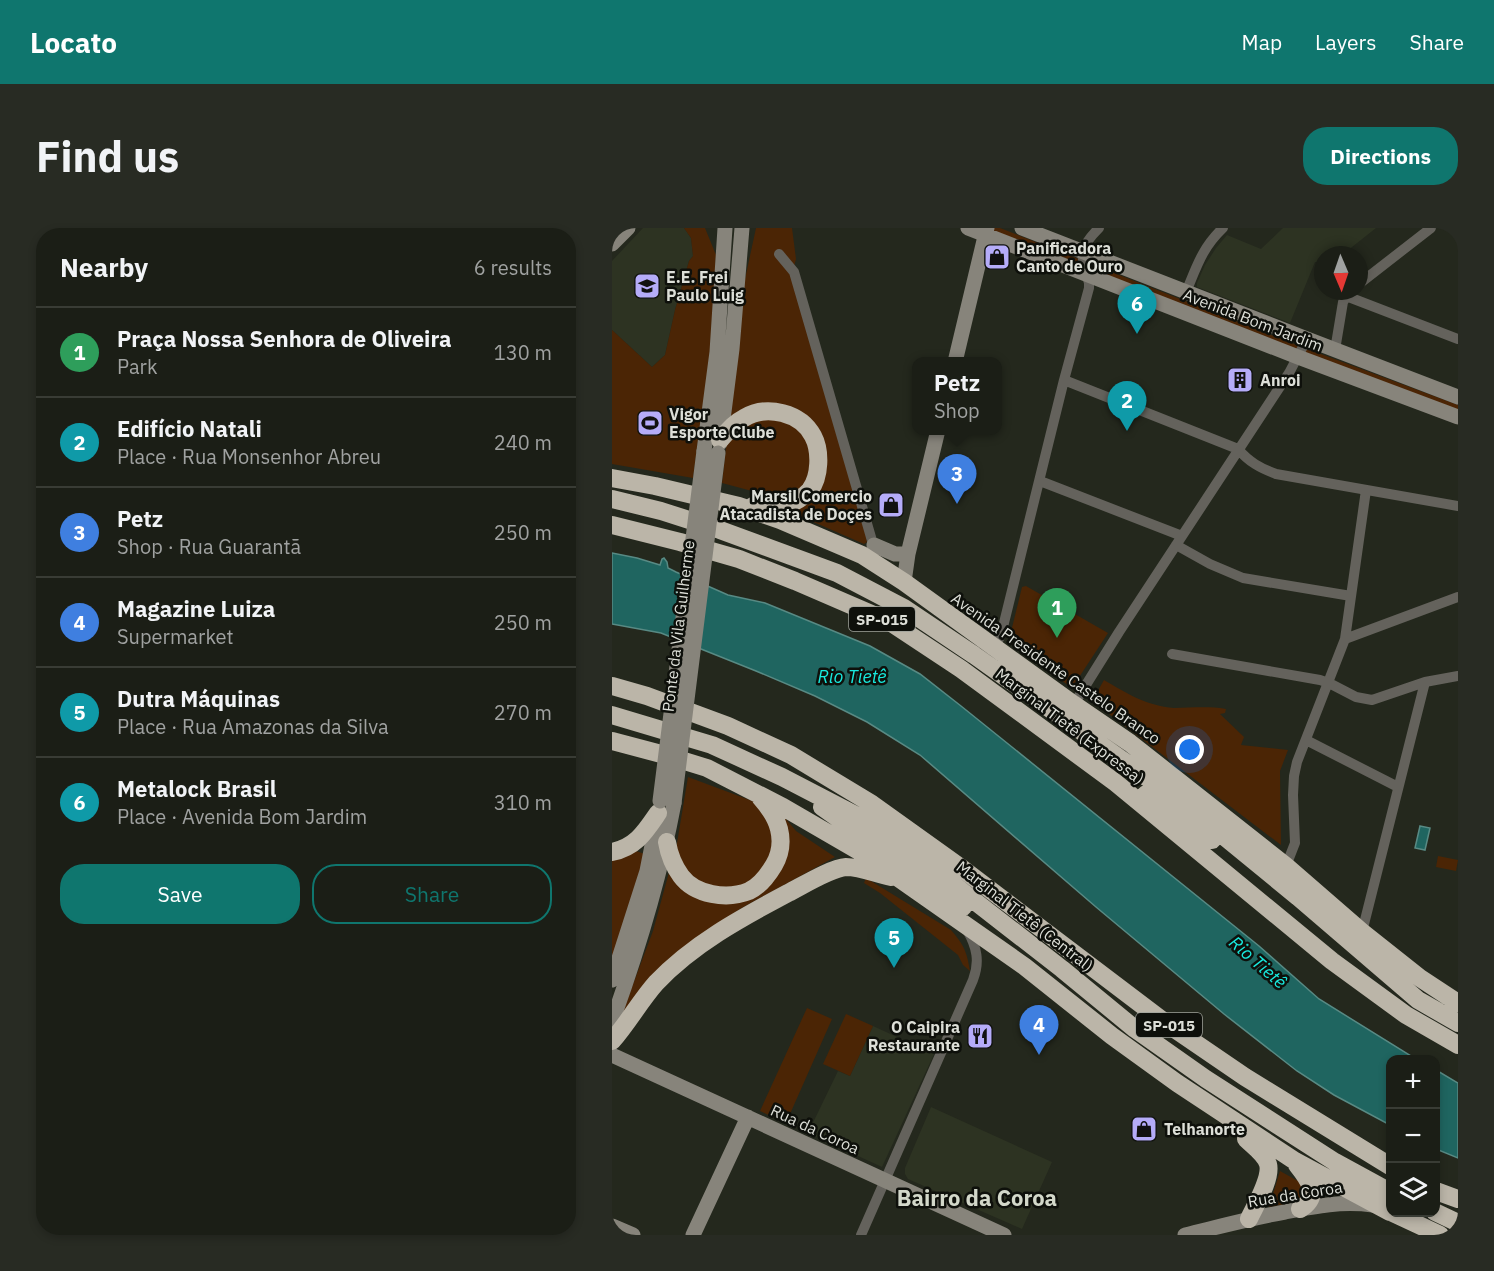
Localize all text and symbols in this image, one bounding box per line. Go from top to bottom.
text: Locato [30,24,117,61]
text: Map [1242,28,1282,56]
text: Layers [1315,28,1377,56]
text: Share [1410,28,1464,56]
button: Directions [1303,127,1458,185]
text: Find us [36,129,179,184]
place label: Panificadora Canto de Ouro [1016,238,1123,276]
shop icon: Panificadora Canto de Ouro [982,242,1012,272]
north arrow [1314,246,1368,300]
text: Nearby [60,250,148,284]
text: 6 results [474,254,552,281]
place label: E.E. Frei Paulo Luig [666,267,744,305]
school or university icon: E.E. Frei Paulo Luig [632,271,662,301]
street label: Avenida Bom Jardim [1180,284,1326,356]
pin: 6 [1118,285,1156,334]
text: Praça Nossa Senhora de Oliveira [117,324,452,353]
text: 1 [74,339,86,366]
text: 130 m [494,339,552,366]
text: Park [117,353,157,380]
popup [912,357,1002,435]
building icon: Anroi [1225,365,1255,395]
text: Petz [934,368,980,397]
place label: Anroi [1260,370,1300,390]
pin: 2 [1108,382,1146,431]
text: Shop [934,397,980,424]
place label: Vigor Esporte Clube [669,404,774,442]
sports icon: Vigor Esporte Clube [635,408,665,438]
text: Edifício Natali [117,414,262,443]
text: 2 [74,429,86,456]
text: 240 m [494,429,552,456]
text: Place · Rua Monsenhor Abreu [117,443,381,470]
pin: 3 [938,454,976,504]
place label: Marsil Comercio Atacadista de Doçes [720,486,872,524]
shop icon: Marsil Comercio Atacadista de Doçes [876,490,906,520]
text: Petz [117,504,163,533]
text: 3 [74,519,86,546]
text: 250 m [494,519,552,546]
text: Shop · Rua Guarantã [117,533,301,560]
street label: Ponte da Vila Guilherme [658,539,698,713]
street label: Avenida Presidente Castelo Branco [948,588,1164,748]
pin: 1 [1038,588,1076,638]
text: Magazine Luiza [117,594,275,623]
road number: SP-015 [849,607,915,631]
text: 4 [74,609,86,636]
text: 250 m [494,609,552,636]
text: Supermarket [117,623,234,650]
street label: Marginal Tietê (Expressa) [992,663,1148,789]
water label: Rio Tietê [818,665,887,688]
text: Dutra Máquinas [117,684,280,713]
text: 5 [74,699,86,726]
text: 270 m [494,699,552,726]
text: Place · Rua Amazonas da Silva [117,713,389,740]
your location [1175,735,1204,764]
text: Metalock Brasil [117,774,276,803]
text: 6 [74,789,86,816]
text: 310 m [494,789,552,816]
text: Place · Avenida Bom Jardim [117,803,367,830]
street label: Marginal Tietê (Central) [953,856,1097,976]
button: Save [60,864,300,924]
button: Share [312,864,552,924]
pin: 5 [874,918,914,968]
water label: Rio Tietê [1224,931,1292,993]
pin: 4 [1020,1006,1058,1055]
road number: SP-015 [1136,1013,1202,1037]
place label: O Caipira Restaurante [868,1017,960,1055]
restaurant icon: O Caipira Restaurante [965,1021,995,1051]
map controls [1386,1055,1440,1217]
button: + [1386,1055,1440,1109]
street label: Rua da Coroa [768,1100,863,1158]
button: − [1386,1109,1440,1163]
shop icon: Telhanorte [1129,1114,1159,1144]
place label: Telhanorte [1164,1119,1245,1139]
button: layers [1386,1163,1440,1217]
street label: Rua da Coroa [1246,1177,1344,1211]
district label: Bairro da Coroa [897,1183,1057,1212]

